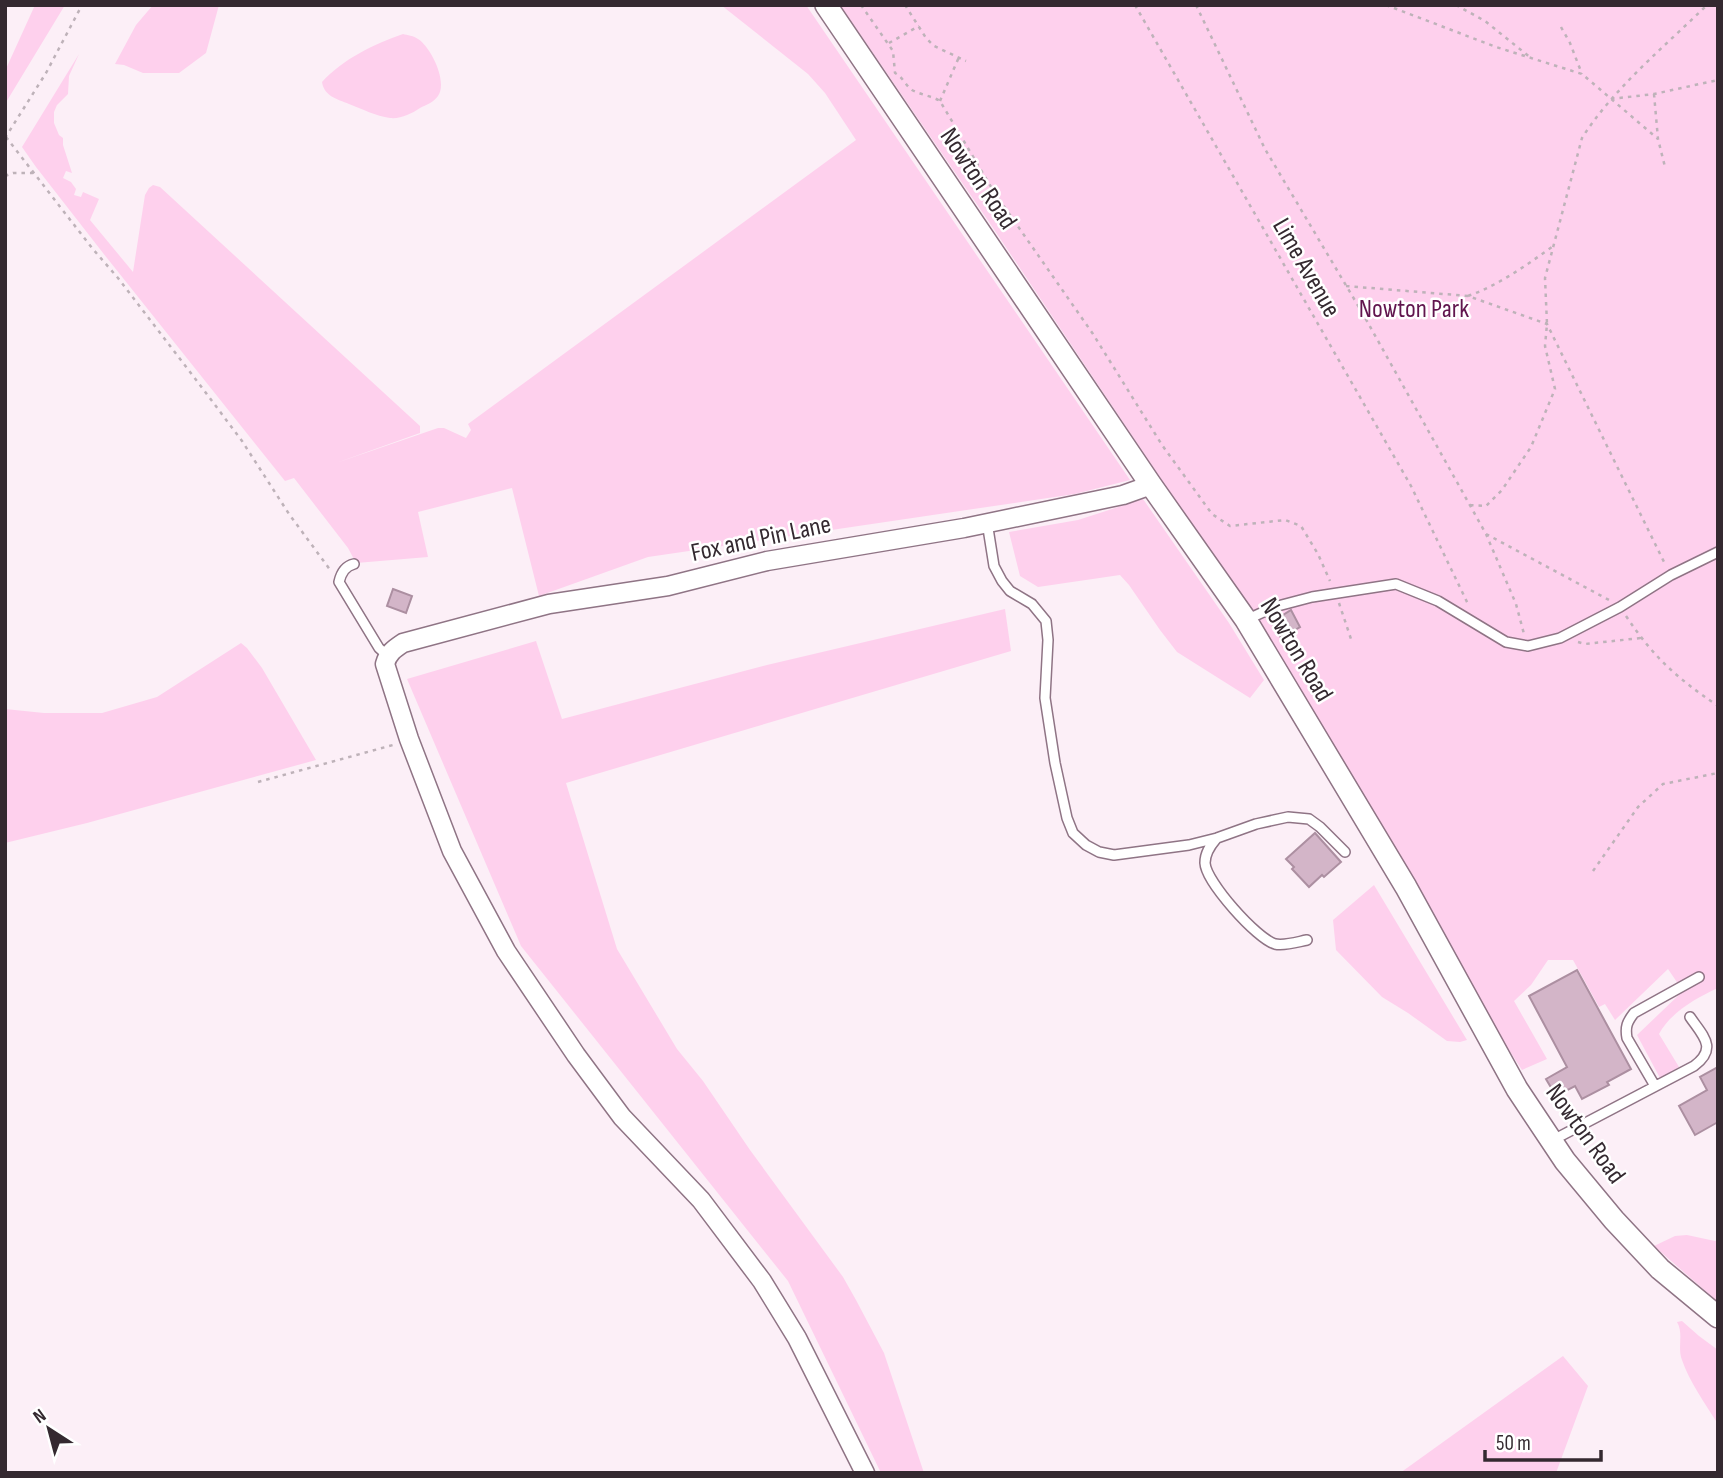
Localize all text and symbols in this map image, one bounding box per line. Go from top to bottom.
street label: Nowton Road [933,122,1023,236]
street label: Lime Avenue [1265,213,1347,323]
park label: Nowton Park [1359,294,1469,325]
street label: Fox and Pin Lane [688,509,834,569]
street label: Nowton Road [1253,592,1339,708]
street label: Nowton Road [1538,1078,1632,1190]
north arrow [14,1394,84,1464]
text: N [29,1404,51,1429]
scale bar [1485,1418,1600,1462]
text: 50 m [1496,1431,1531,1456]

